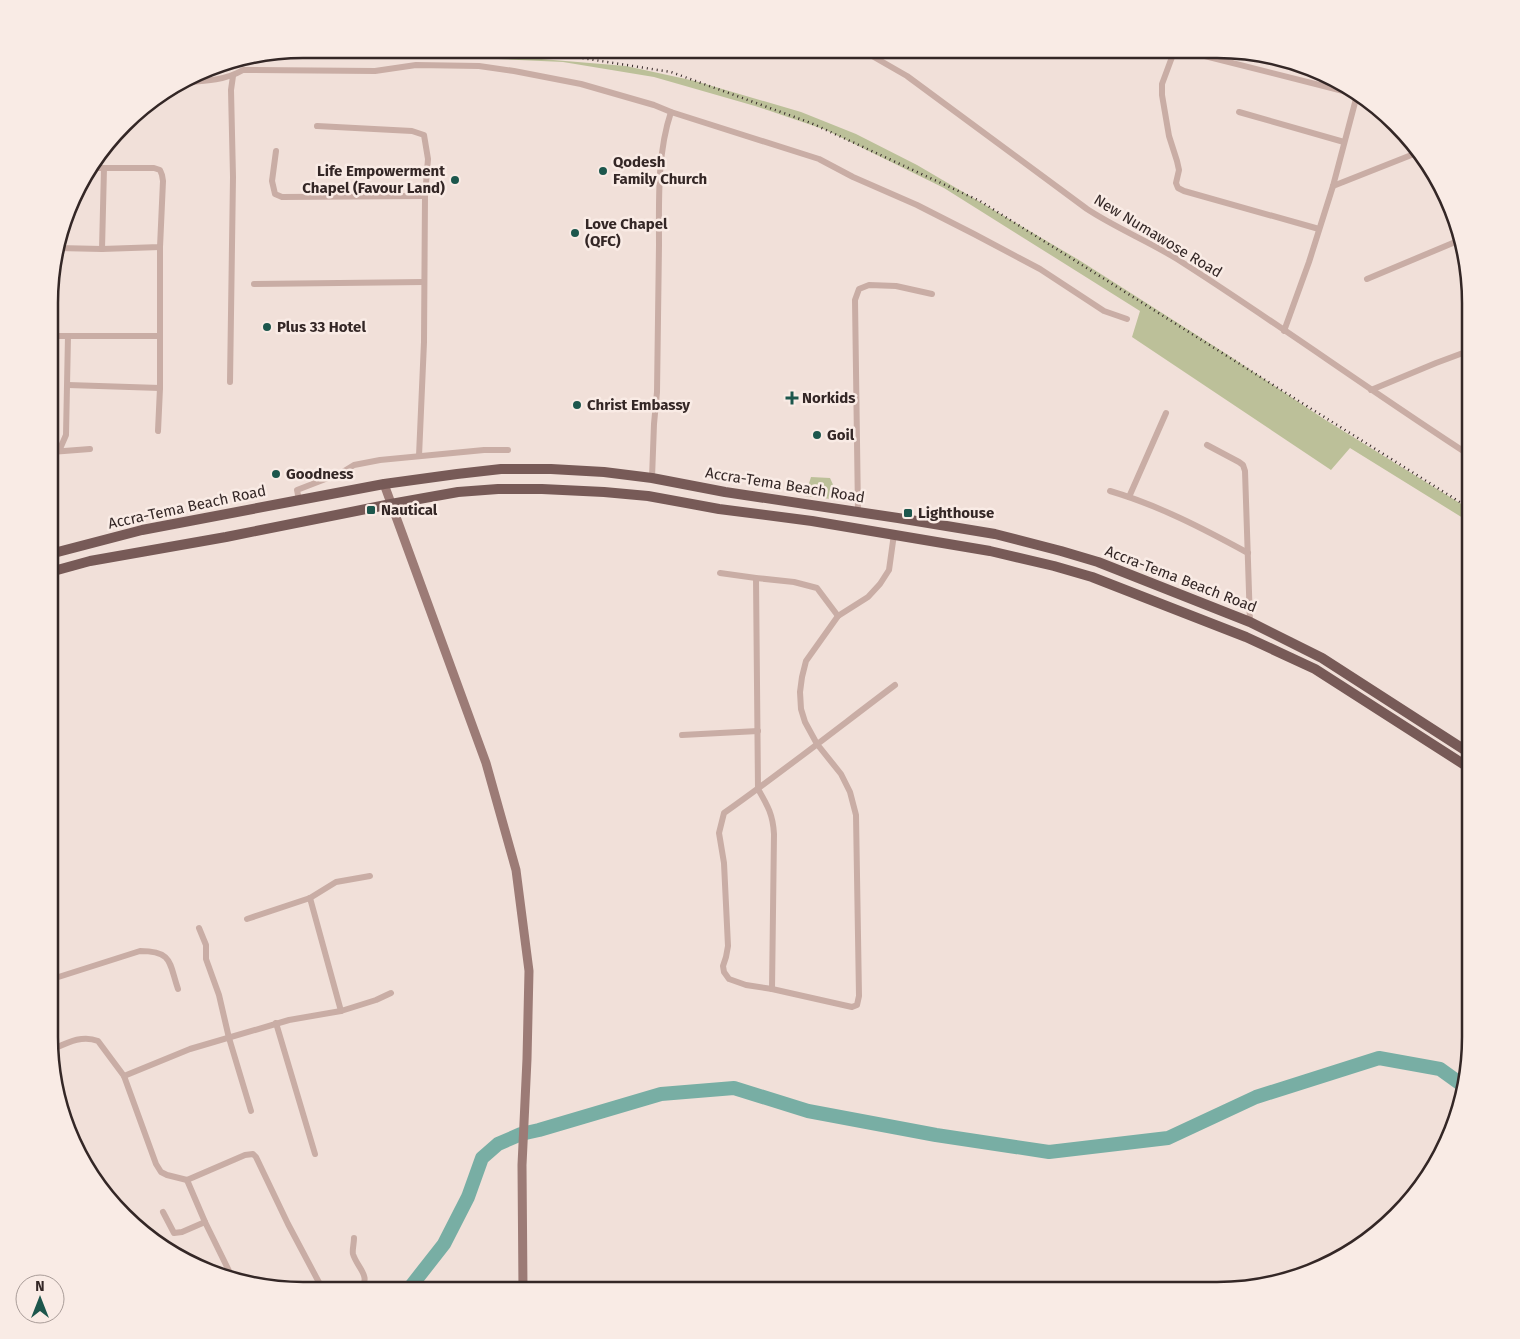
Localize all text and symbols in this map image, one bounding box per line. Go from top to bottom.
place label: Qodesh Family Church [613,153,707,188]
place label: Life Empowerment Chapel (Favour Land) [302,162,445,197]
marker: Qodesh Family Church [597,165,609,177]
marker: Life Empowerment Chapel (Favour Land) [449,174,461,186]
street label: New Numawose Road [1091,191,1225,281]
place label: Love Chapel (QFC) [585,215,668,250]
marker: Love Chapel (QFC) [569,227,581,239]
place label: Plus 33 Hotel [277,318,366,336]
marker: Plus 33 Hotel [261,321,273,333]
place label: Norkids [802,389,855,407]
marker: Norkids [786,392,798,404]
place label: Christ Embassy [587,396,690,414]
marker: Christ Embassy [571,399,583,411]
place label: Goil [827,426,855,444]
marker: Goil [811,429,823,441]
street label: Accra-Tema Beach Road [704,464,866,506]
place label: Goodness [286,465,354,483]
marker: Goodness [270,468,282,480]
street label: Accra-Tema Beach Road [106,481,268,533]
place label: Nautical [381,501,438,519]
marker: Nautical [365,504,377,516]
place label: Lighthouse [918,504,994,522]
marker: Lighthouse [902,507,914,519]
street label: Accra-Tema Beach Road [1103,542,1259,616]
north arrow [15,1274,65,1324]
text: N [35,1278,45,1295]

